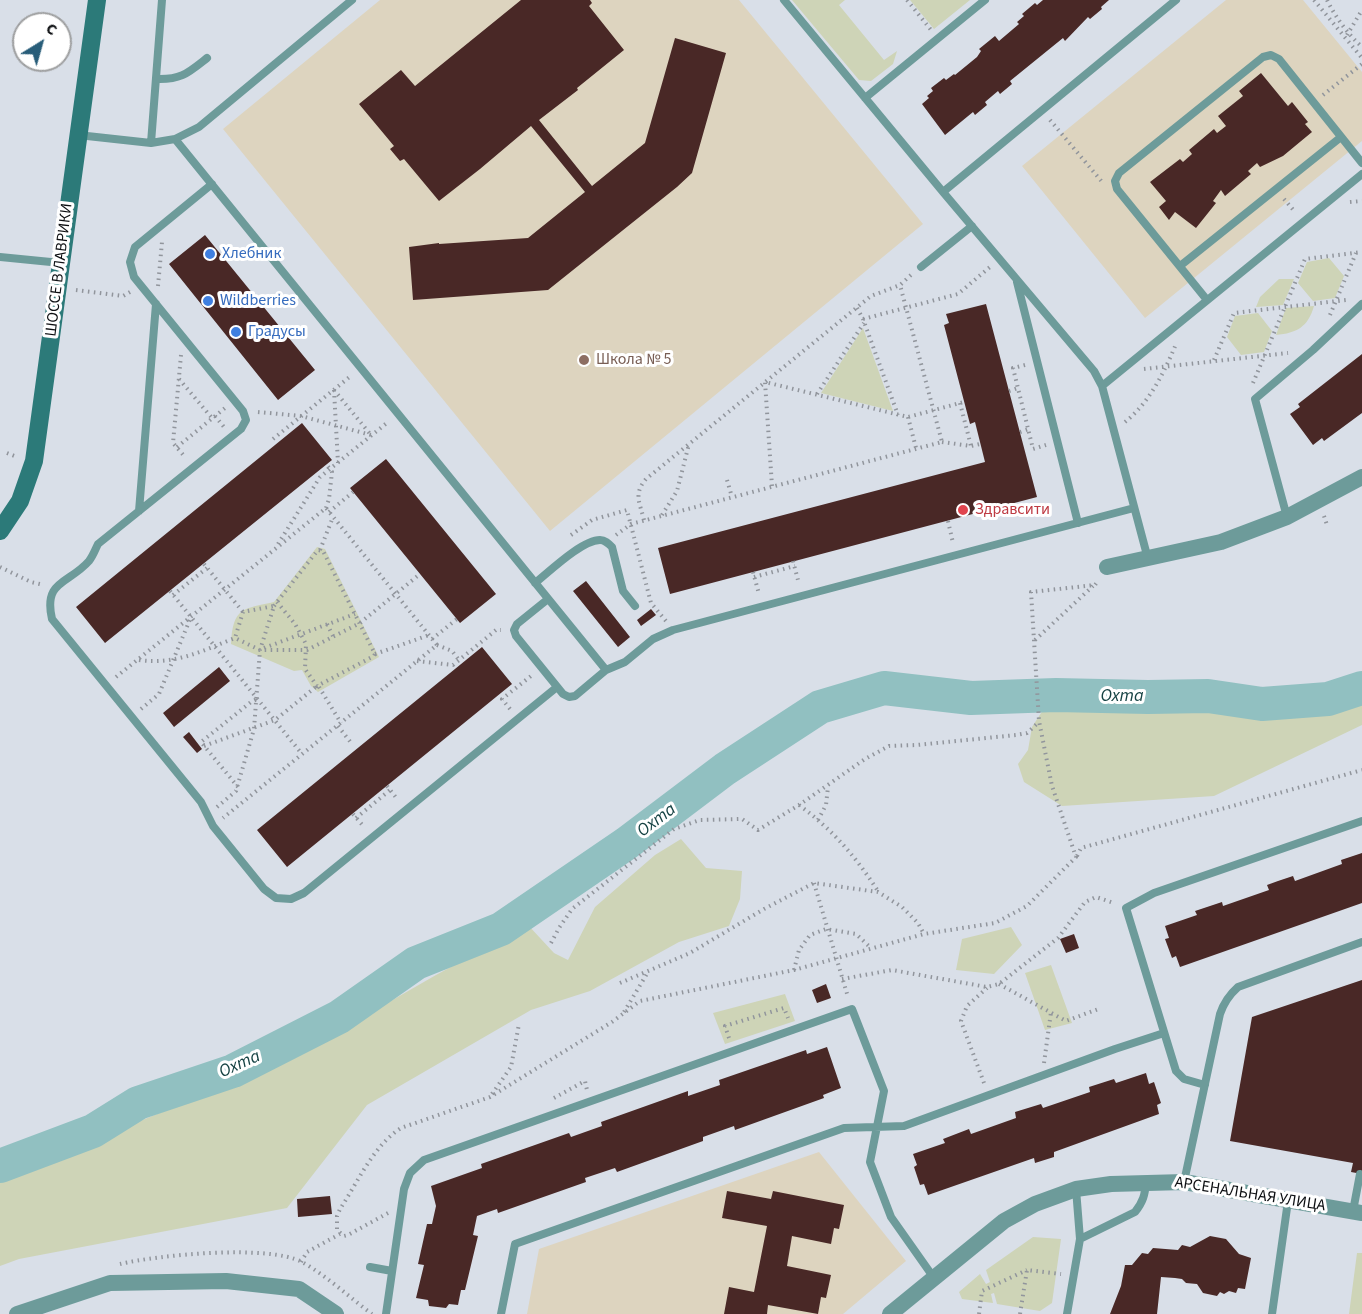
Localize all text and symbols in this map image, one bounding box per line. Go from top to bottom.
north arrow [12,12,72,72]
text: С [41,18,62,41]
street label: ШОССЕ В ЛАВРИКИ [42,202,78,338]
place label: Хлебник [222,244,281,264]
marker: Хлебник [203,247,217,261]
place label: Wildberries [220,291,296,311]
marker: Wildberries [201,294,215,308]
place label: Градусы [248,322,306,342]
marker: Градусы [229,325,243,339]
place label: Школа № 5 [596,350,672,370]
marker: Школа № 5 [577,353,591,367]
place label: Здравсити [975,500,1050,520]
marker: Здравсити [956,503,970,517]
water label: Охта [1100,686,1144,708]
water label: Охта [633,799,681,843]
water label: Охта [216,1046,264,1084]
street label: АРСЕНАЛЬНАЯ УЛИЦА [1173,1174,1327,1216]

